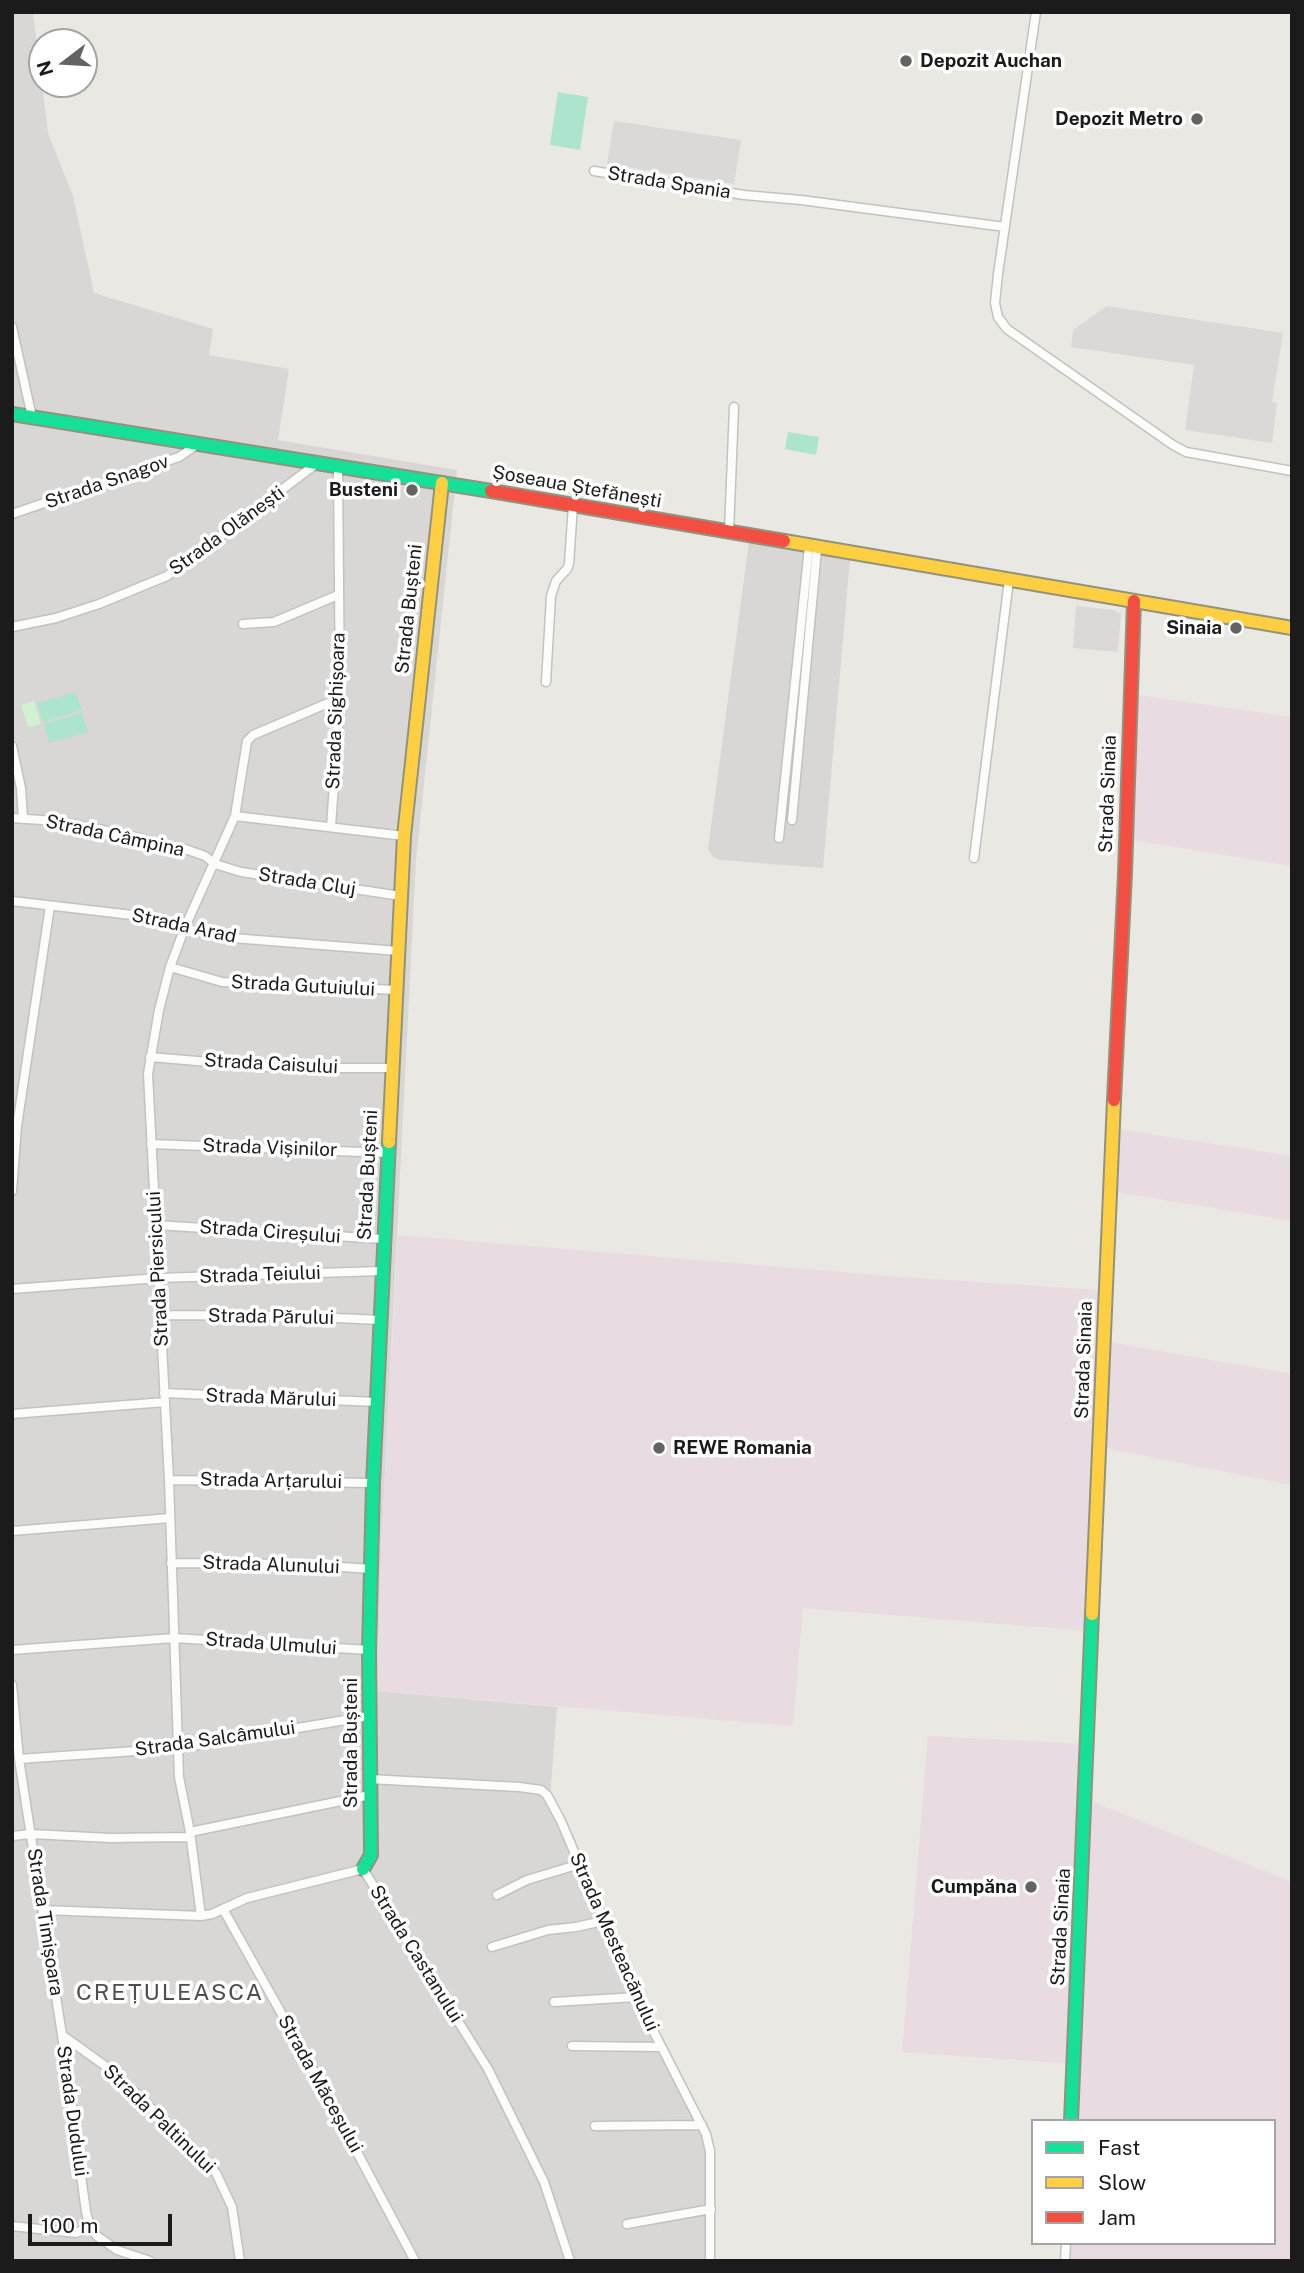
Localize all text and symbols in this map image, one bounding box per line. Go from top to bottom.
north arrow [28,28,98,98]
place label: Depozit Auchan [920,50,1062,72]
marker: Depozit Auchan [898,53,914,69]
text: N [32,58,58,79]
place label: Depozit Metro [1055,108,1183,130]
marker: Depozit Metro [1189,111,1205,127]
street label: Strada Spania [606,162,732,204]
street label: Strada Snagov [42,450,172,514]
street label: Șoseaua Ștefănești [491,461,663,513]
place label: Busteni [329,479,398,501]
street label: Strada Olănești [165,482,289,580]
marker: Busteni [404,482,420,498]
street label: Strada Bușteni [391,543,427,675]
place label: Sinaia [1166,617,1222,639]
marker: Sinaia [1228,620,1244,636]
street label: Strada Sighișoara [322,632,350,790]
street label: Strada Sinaia [1095,735,1121,853]
street label: Strada Câmpina [44,810,186,862]
street label: Strada Cluj [257,863,357,901]
street label: Strada Arad [130,904,238,948]
street label: Strada Gutuiului [230,971,376,1001]
street label: Strada Caisului [203,1049,339,1079]
street label: Strada Bușteni [353,1109,383,1241]
street label: Strada Vișinilor [202,1134,338,1162]
street label: Strada Piersicului [143,1191,173,1347]
street label: Strada Cireșului [199,1216,341,1248]
street label: Strada Teiului [199,1261,321,1289]
street label: Strada Sinaia [1071,1301,1097,1419]
street label: Strada Părului [208,1305,334,1329]
street label: Strada Mărului [205,1384,337,1412]
place label: REWE Romania [673,1437,812,1459]
marker: REWE Romania [651,1440,667,1456]
street label: Strada Arțarului [200,1468,342,1494]
street label: Strada Alunului [202,1551,340,1579]
street label: Strada Ulmului [205,1628,337,1660]
street label: Strada Bușteni [340,1678,362,1808]
street label: Strada Salcâmului [133,1716,297,1762]
street label: Strada Timișoara [22,1846,68,1998]
street label: Strada Mesteacănului [564,1849,664,2035]
street label: Strada Sinaia [1047,1867,1075,1987]
place label: Cumpăna [931,1876,1017,1898]
marker: Cumpăna [1023,1879,1039,1895]
street label: Strada Castanului [365,1881,467,2027]
district label: CREȚULEASCA [77,1979,263,2007]
street label: Strada Măceșului [273,2011,367,2157]
street label: Strada Dudului [52,2044,92,2178]
street label: Strada Paltinului [98,2060,220,2178]
legend [1031,2119,1276,2245]
text: Fast [1098,2135,1140,2160]
text: Slow [1098,2170,1146,2195]
scale bar [32,2200,175,2244]
text: Jam [1098,2205,1136,2230]
text: 100 m [41,2213,98,2238]

